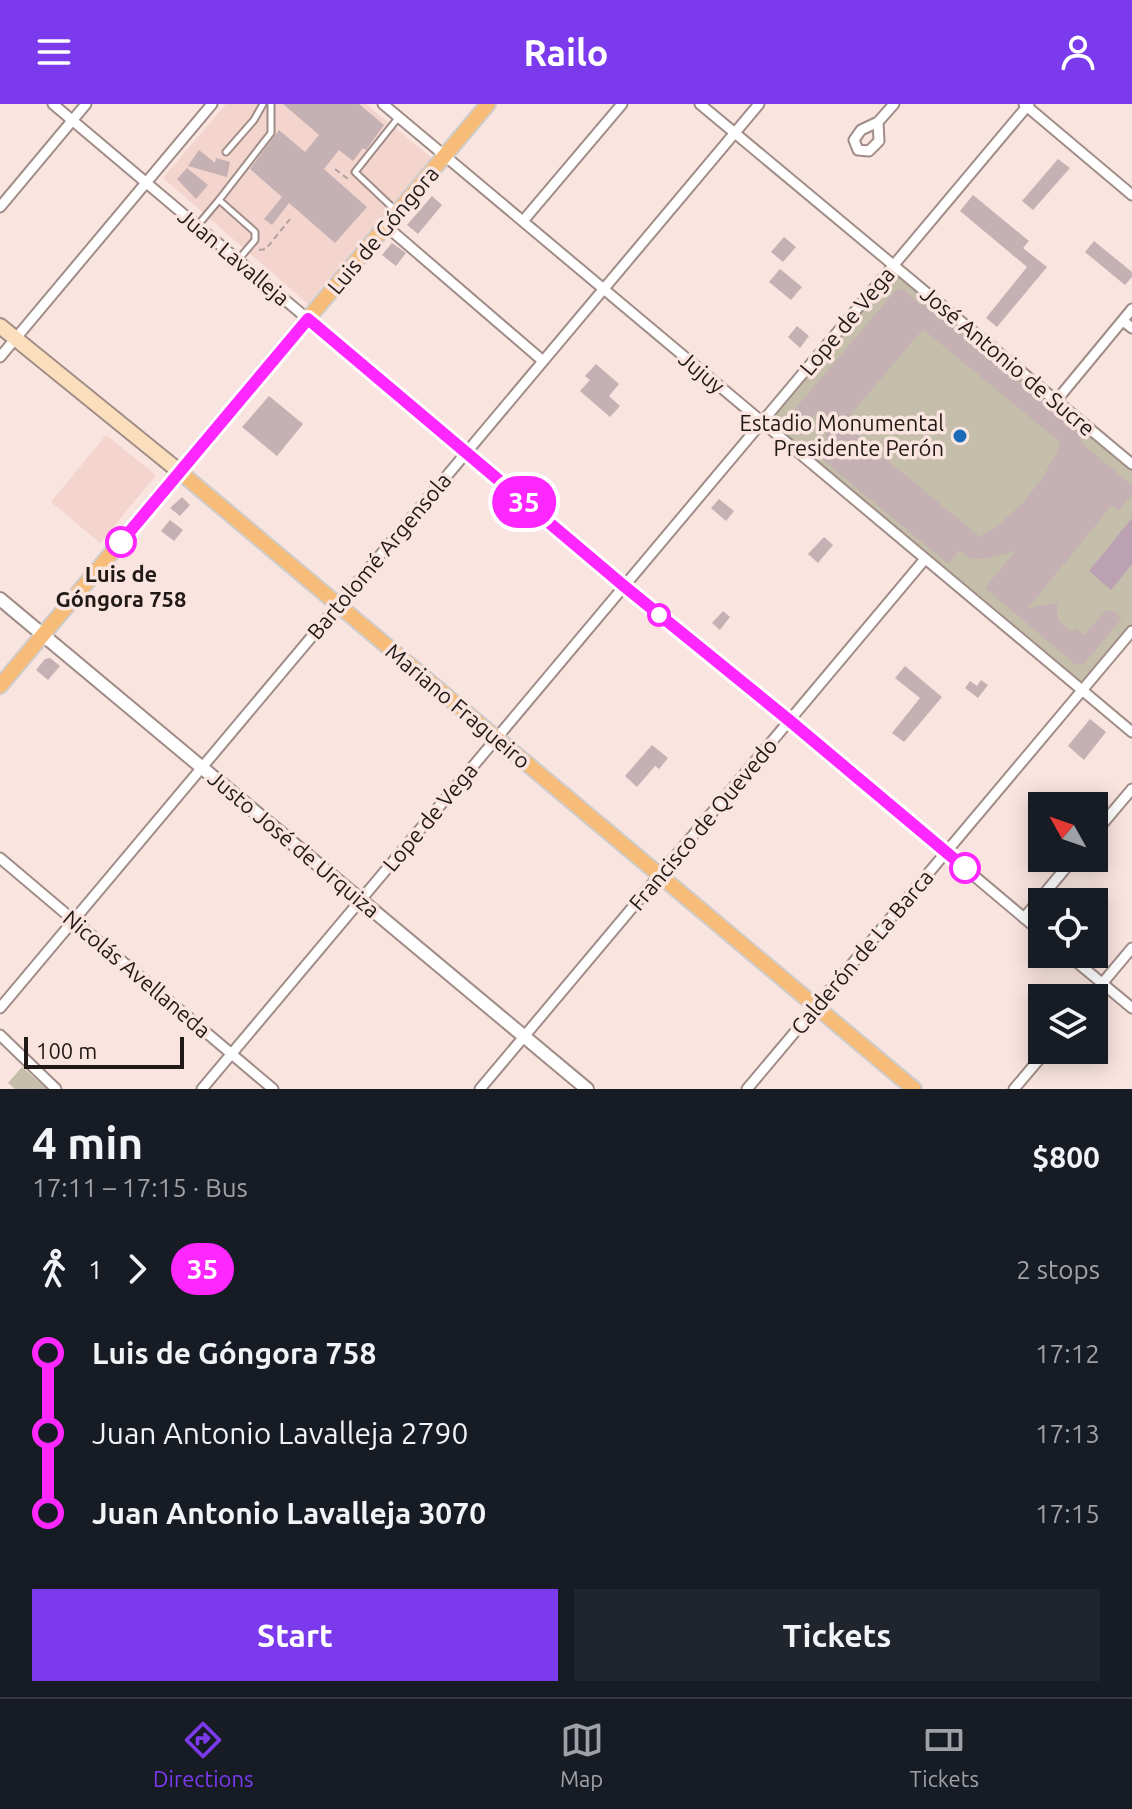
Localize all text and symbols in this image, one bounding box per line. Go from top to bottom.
icon: menu [32,30,76,74]
icon: person [1056,30,1100,74]
text: Railo [523,32,609,73]
street label: Luis de Góngora [322,161,443,299]
street label: Juan Lavalleja [174,203,295,310]
street label: Lope de Vega [794,262,899,380]
street label: José Antonio de Sucre [916,281,1100,441]
street label: Jujuy [674,345,731,398]
place label: Estadio Monumental Presidente Perón [740,410,944,460]
marker: Estadio Monumental Presidente Perón [951,427,969,445]
street label: Bartolomé Argensola [302,467,455,644]
line badge: 35 [488,476,560,528]
text: 35 [508,486,540,517]
marker: Luis de Góngora 758 [106,527,136,557]
place label: Luis de Góngora 758 [56,561,186,611]
unlabelled marker [648,604,670,626]
street label: Mariano Fragueiro [381,638,536,773]
street label: Francisco de Quevedo [623,733,782,915]
street label: Lope de Vega [377,758,482,876]
street label: Justo José de Urquiza [204,765,385,922]
north arrow [1028,792,1108,872]
map controls [1028,792,1108,1064]
unlabelled marker [950,853,980,883]
street label: Calderón de La Barca [785,864,938,1039]
button: locate [1028,888,1108,968]
street label: Nicolás Avellaneda [59,905,216,1042]
button: layers [1028,984,1108,1064]
scale bar [24,1033,184,1069]
text: 100 m [36,1038,97,1063]
text: 4 min [32,1118,143,1167]
text: $800 [1032,1140,1100,1174]
text: 17:11 – 17:15 · Bus [32,1173,248,1202]
icon: walk [32,1247,76,1291]
icon: forward [115,1247,159,1291]
text: 35 [187,1253,218,1284]
text: 1 [88,1255,103,1284]
text: 2 stops [1016,1255,1100,1284]
text: Luis de Góngora 758 [92,1336,376,1370]
text: 17:12 [1035,1339,1100,1368]
text: Juan Antonio Lavalleja 2790 [92,1416,468,1450]
text: 17:13 [1035,1419,1100,1448]
text: Juan Antonio Lavalleja 3070 [92,1496,486,1530]
text: 17:15 [1035,1499,1100,1528]
button: Start [32,1589,558,1681]
button: Tickets [574,1589,1100,1681]
tab: Directions [153,1718,254,1791]
tab: Map [560,1718,604,1791]
tab: Tickets [910,1718,979,1791]

